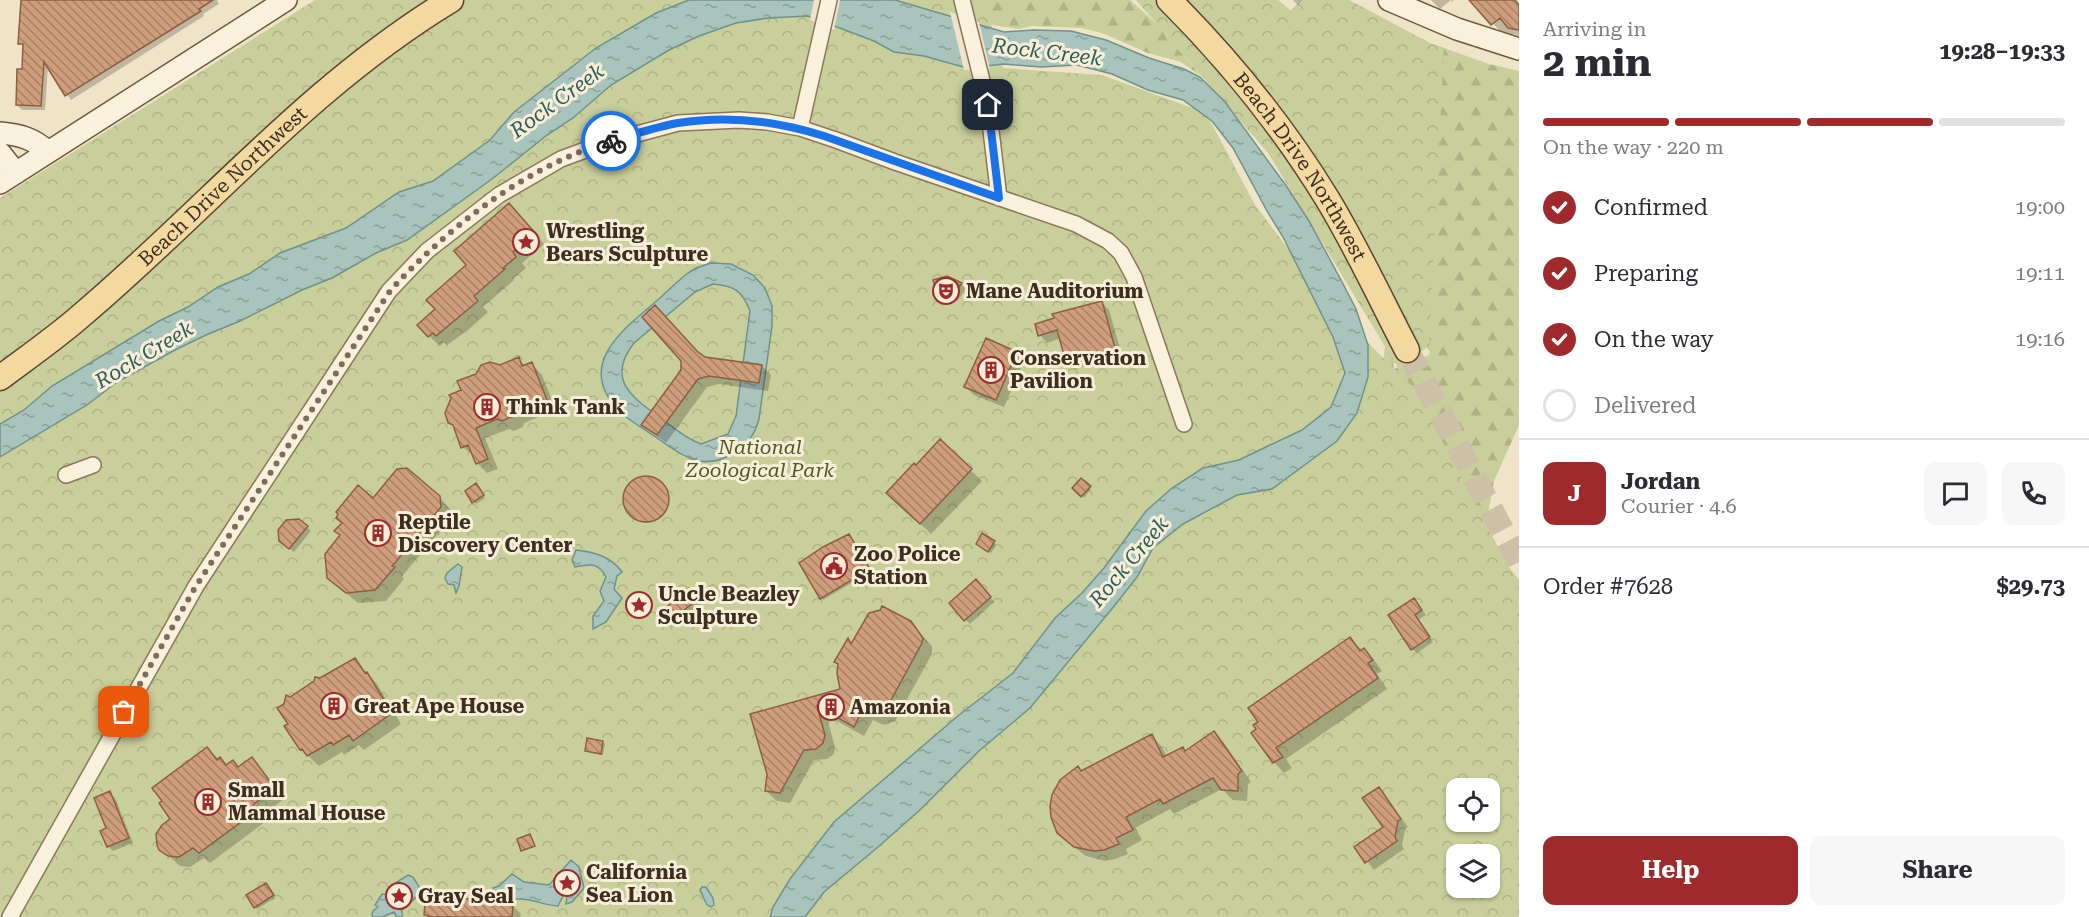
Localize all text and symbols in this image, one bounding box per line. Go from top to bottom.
text: Arriving in [1543,17,1646,41]
water label: Rock Creek [990,33,1104,71]
text: 19:28–19:33 [1939,39,2065,64]
text: 2 min [1543,40,1651,86]
water label: Rock Creek [505,59,609,144]
street label: Beach Drive Northwest [1229,67,1372,266]
pin [962,79,1013,130]
icon: home [971,88,1004,121]
street label: Beach Drive Northwest [133,101,312,271]
courier [581,111,641,171]
icon: bike [595,125,628,158]
text: On the way · 220 m [1543,135,1724,159]
icon: check [1543,191,1576,224]
text: Confirmed [1594,195,1708,220]
text: 19:00 [2015,195,2065,219]
place label: Wrestling Bears Sculpture [546,219,709,266]
place icon: Wrestling Bears Sculpture [511,227,541,257]
icon: check [1543,257,1576,290]
text: Preparing [1594,261,1698,286]
text: 19:11 [2015,261,2065,285]
theatre icon: Mane Auditorium [931,276,961,306]
place label: Mane Auditorium [966,279,1144,303]
water label: Rock Creek [90,316,198,394]
icon: check [1543,323,1576,356]
text: On the way [1594,327,1714,352]
text: 19:16 [2015,327,2065,351]
place label: Conservation Pavilion [1010,346,1147,393]
building icon: Conservation Pavilion [976,355,1006,385]
building icon: Think Tank [472,392,502,422]
text: Delivered [1594,393,1696,418]
place label: Think Tank [506,395,625,419]
park label: National Zoological Park [685,435,834,482]
button: chat [1924,462,1987,525]
button: phone [2002,462,2065,525]
text: Jordan [1621,469,1700,494]
text: J [1568,481,1581,506]
text: Courier · 4.6 [1621,494,1737,518]
place label: Reptile Discovery Center [398,510,573,557]
water label: Rock Creek [1084,512,1174,613]
building icon: Reptile Discovery Center [363,518,393,548]
place label: Zoo Police Station [854,542,961,589]
public building icon: Zoo Police Station [819,551,849,581]
text: Order #7628 [1543,574,1673,599]
text: $29.73 [1996,574,2065,599]
place label: Uncle Beazley Sculpture [658,582,800,629]
place icon: Uncle Beazley Sculpture [624,590,654,620]
pin [98,686,149,737]
building icon: Great Ape House [319,691,349,721]
building icon: Amazonia [816,692,846,722]
place label: Great Ape House [354,694,525,718]
icon: bag [107,695,140,728]
place label: Amazonia [850,695,951,719]
place label: Small Mammal House [228,778,386,825]
map controls [1446,778,1500,898]
button: locate [1446,778,1500,832]
building icon: Small Mammal House [193,787,223,817]
button: Help [1543,836,1798,905]
button: Share [1810,836,2065,905]
button: layers [1446,844,1500,898]
place label: California Sea Lion [586,860,687,907]
place icon: California Sea Lion [552,868,582,898]
place icon: Gray Seal [384,881,414,911]
place label: Gray Seal [418,884,514,908]

